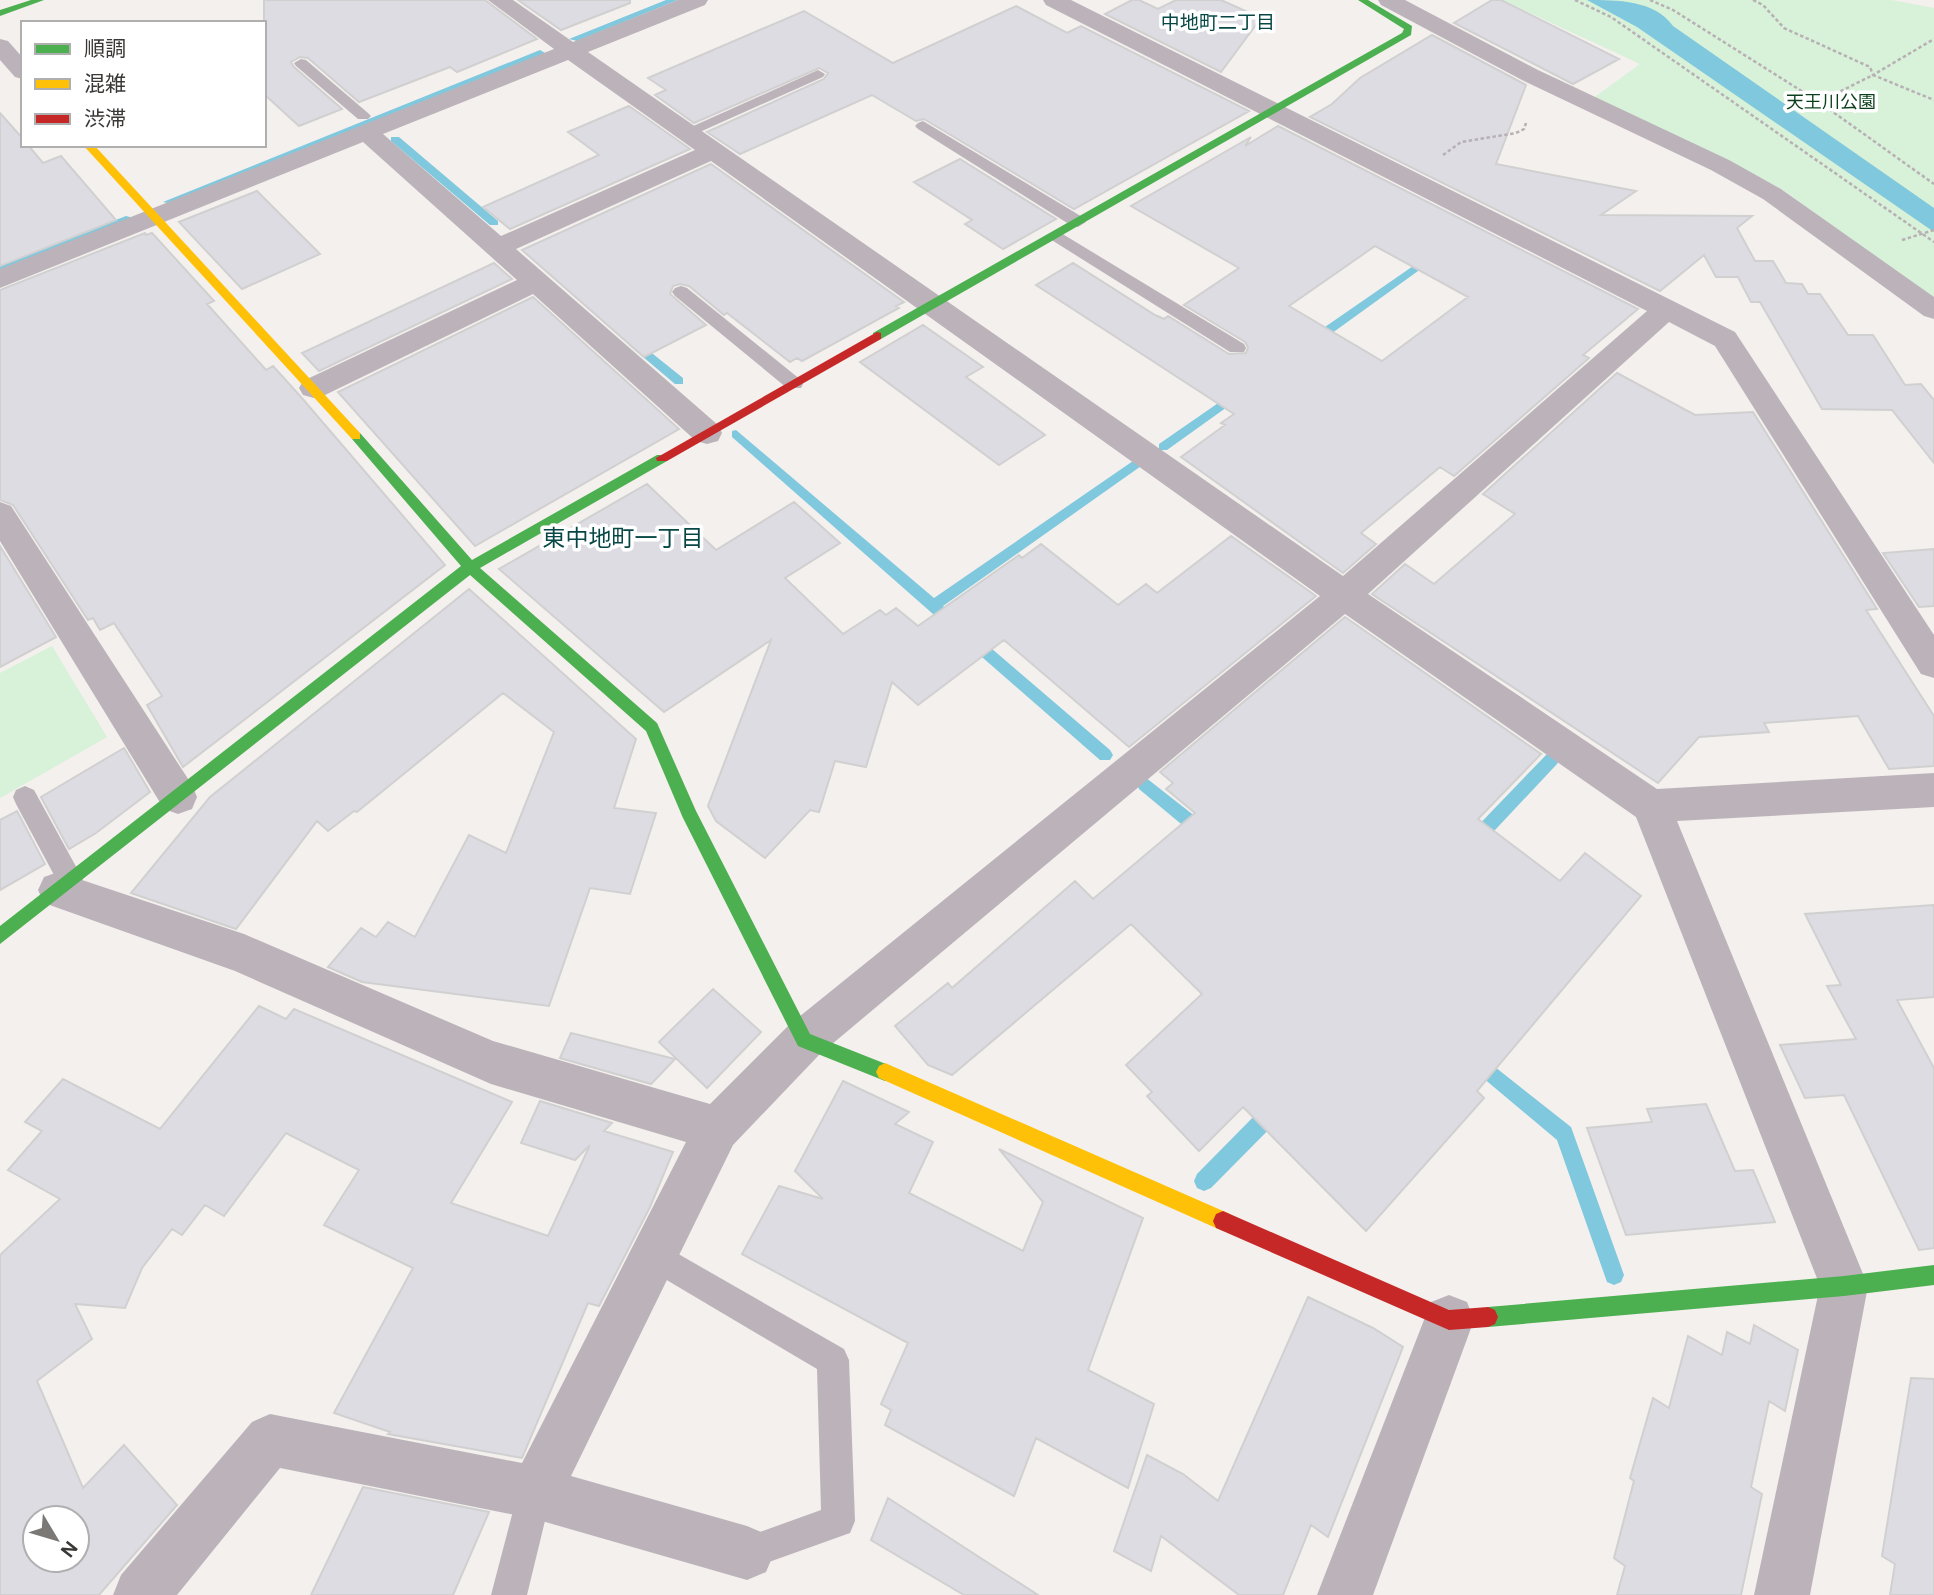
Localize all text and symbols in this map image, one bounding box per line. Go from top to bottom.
district label: 中地町二丁目 [1161,10,1275,35]
legend [21,21,266,147]
text: 順調 [84,35,126,63]
text: 混雑 [84,70,126,98]
park label: 天王川公園 [1786,90,1876,114]
text: 渋滞 [84,105,126,133]
district label: 東中地町一丁目 [543,523,704,553]
north arrow [21,1504,91,1574]
text: N [55,1536,83,1562]

